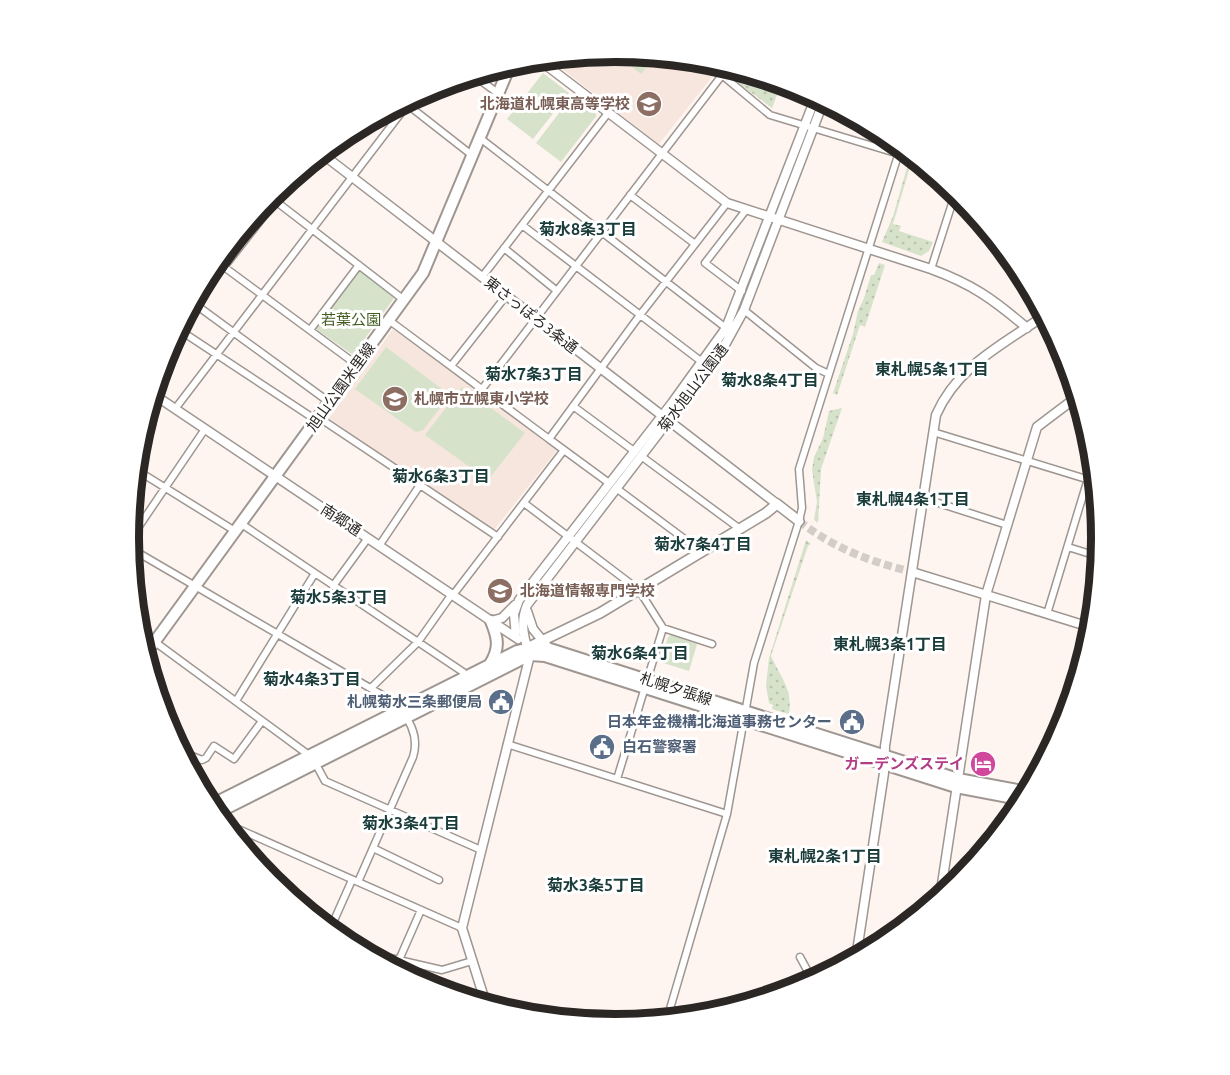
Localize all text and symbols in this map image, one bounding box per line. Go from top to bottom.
school or university icon: 北海道札幌東高等学校 [634,89,664,119]
place label: 北海道札幌東高等学校 [480,95,630,112]
district label: 菊水8条3丁目 [539,220,637,238]
street label: 東さっぽろ3条通 [481,273,581,356]
park label: 若葉公園 [321,311,381,328]
street label: 旭山公園米里線 [303,339,378,434]
street label: 菊水旭山公園通 [654,341,731,435]
district label: 東札幌5条1丁目 [875,360,989,378]
district label: 菊水7条3丁目 [485,365,583,383]
district label: 菊水8条4丁目 [721,371,819,389]
school or university icon: 札幌市立幌東小学校 [380,384,410,414]
place label: 札幌市立幌東小学校 [414,390,549,407]
district label: 菊水6条3丁目 [392,467,490,485]
district label: 東札幌4条1丁目 [856,490,970,508]
street label: 南郷通 [318,500,365,539]
district label: 菊水7条4丁目 [654,535,752,553]
school or university icon: 北海道情報専門学校 [485,576,515,606]
place label: 北海道情報専門学校 [520,582,655,599]
district label: 菊水5条3丁目 [290,588,388,606]
district label: 東札幌3条1丁目 [833,635,947,653]
district label: 菊水6条4丁目 [591,644,689,662]
street label: 札幌夕張線 [638,669,714,708]
district label: 菊水4条3丁目 [263,670,361,688]
public building icon: 札幌菊水三条郵便局 [486,687,516,717]
place label: 札幌菊水三条郵便局 [347,693,482,710]
public building icon: 日本年金機構北海道事務センター [837,707,867,737]
place label: 日本年金機構北海道事務センター [607,713,832,730]
public building icon: 白石警察署 [587,732,617,762]
place label: 白石警察署 [622,738,697,755]
hotel icon: ガーデンズステイ [968,749,998,779]
place label: ガーデンズステイ [844,755,964,772]
district label: 菊水3条4丁目 [362,814,460,832]
district label: 東札幌2条1丁目 [768,847,882,865]
district label: 菊水3条5丁目 [547,876,645,894]

